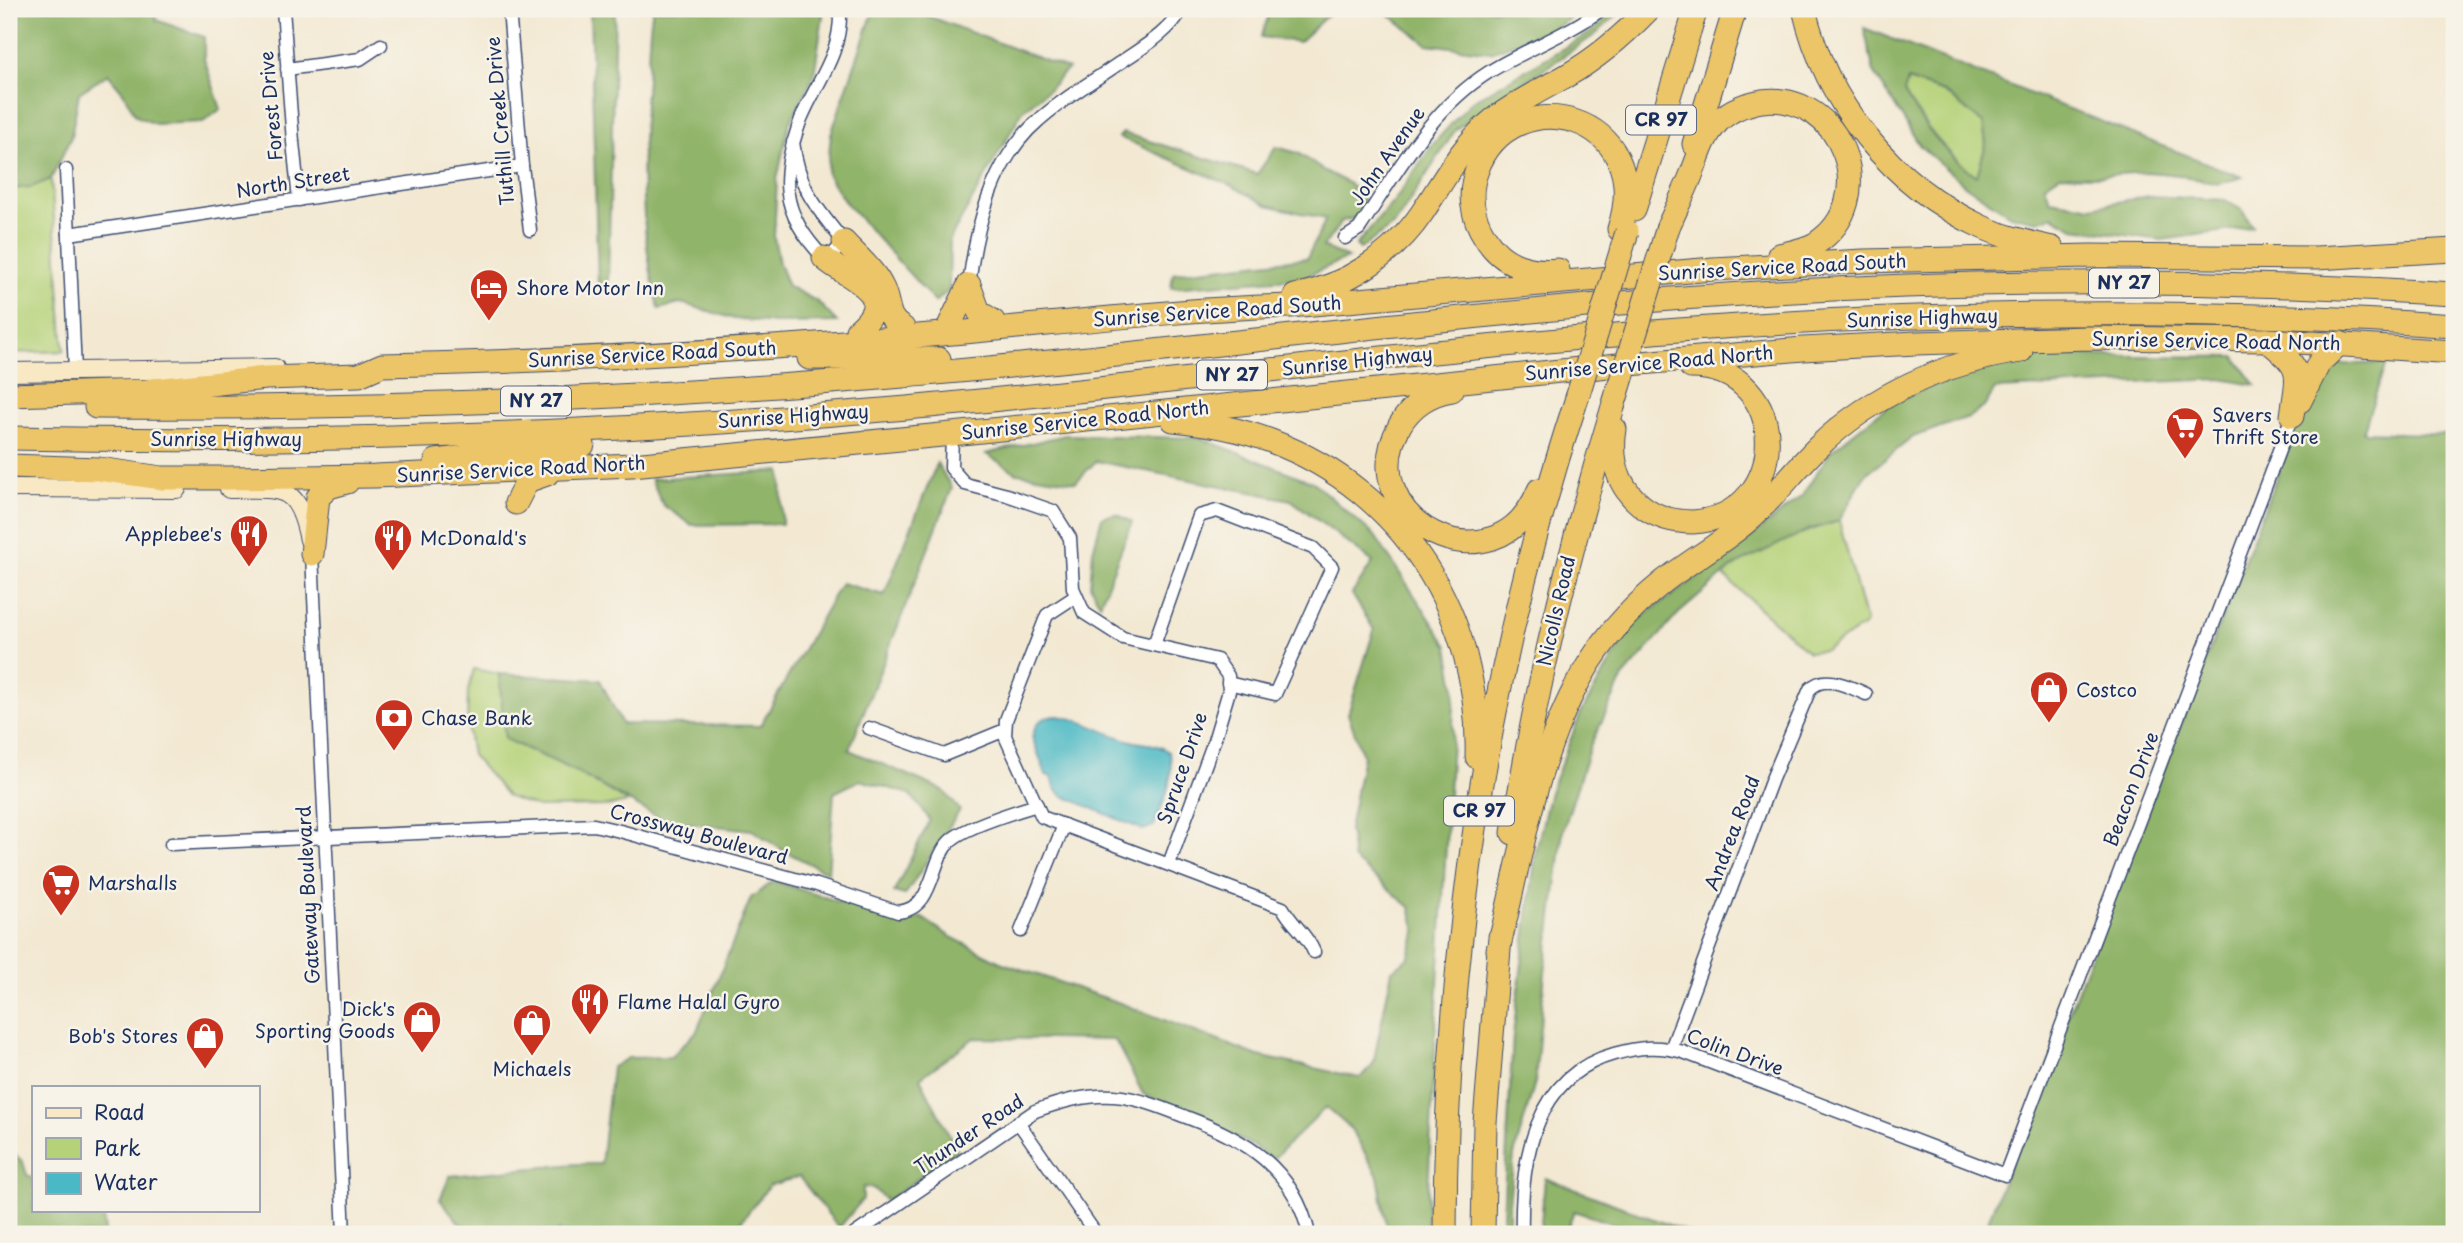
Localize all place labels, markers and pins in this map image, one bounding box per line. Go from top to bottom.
hotel icon: Shore Motor Inn [468,267,510,322]
place label: Shore Motor Inn [516,273,664,301]
place label: Savers Thrift Store [2212,400,2319,450]
supermarket icon: Savers Thrift Store [2164,405,2206,460]
restaurant icon: Applebee's [228,513,270,568]
restaurant icon: McDonald's [372,517,414,572]
place label: Applebee's [125,519,222,547]
place label: McDonald's [420,523,527,551]
shop icon: Costco [2028,669,2070,724]
place label: Costco [2076,675,2137,703]
bank icon: Chase Bank [373,697,415,752]
place label: Chase Bank [421,703,533,731]
supermarket icon: Marshalls [40,862,82,917]
place label: Marshalls [88,868,177,896]
restaurant icon: Flame Halal Gyro [569,981,611,1036]
place label: Flame Halal Gyro [617,987,780,1015]
place label: Dick's Sporting Goods [255,994,395,1044]
shop icon: Dick's Sporting Goods [401,999,443,1054]
shop icon: Michaels [511,1002,553,1057]
shop icon: Bob's Stores [184,1015,226,1070]
place label: Bob's Stores [68,1021,178,1049]
place label: Michaels [493,1054,571,1082]

